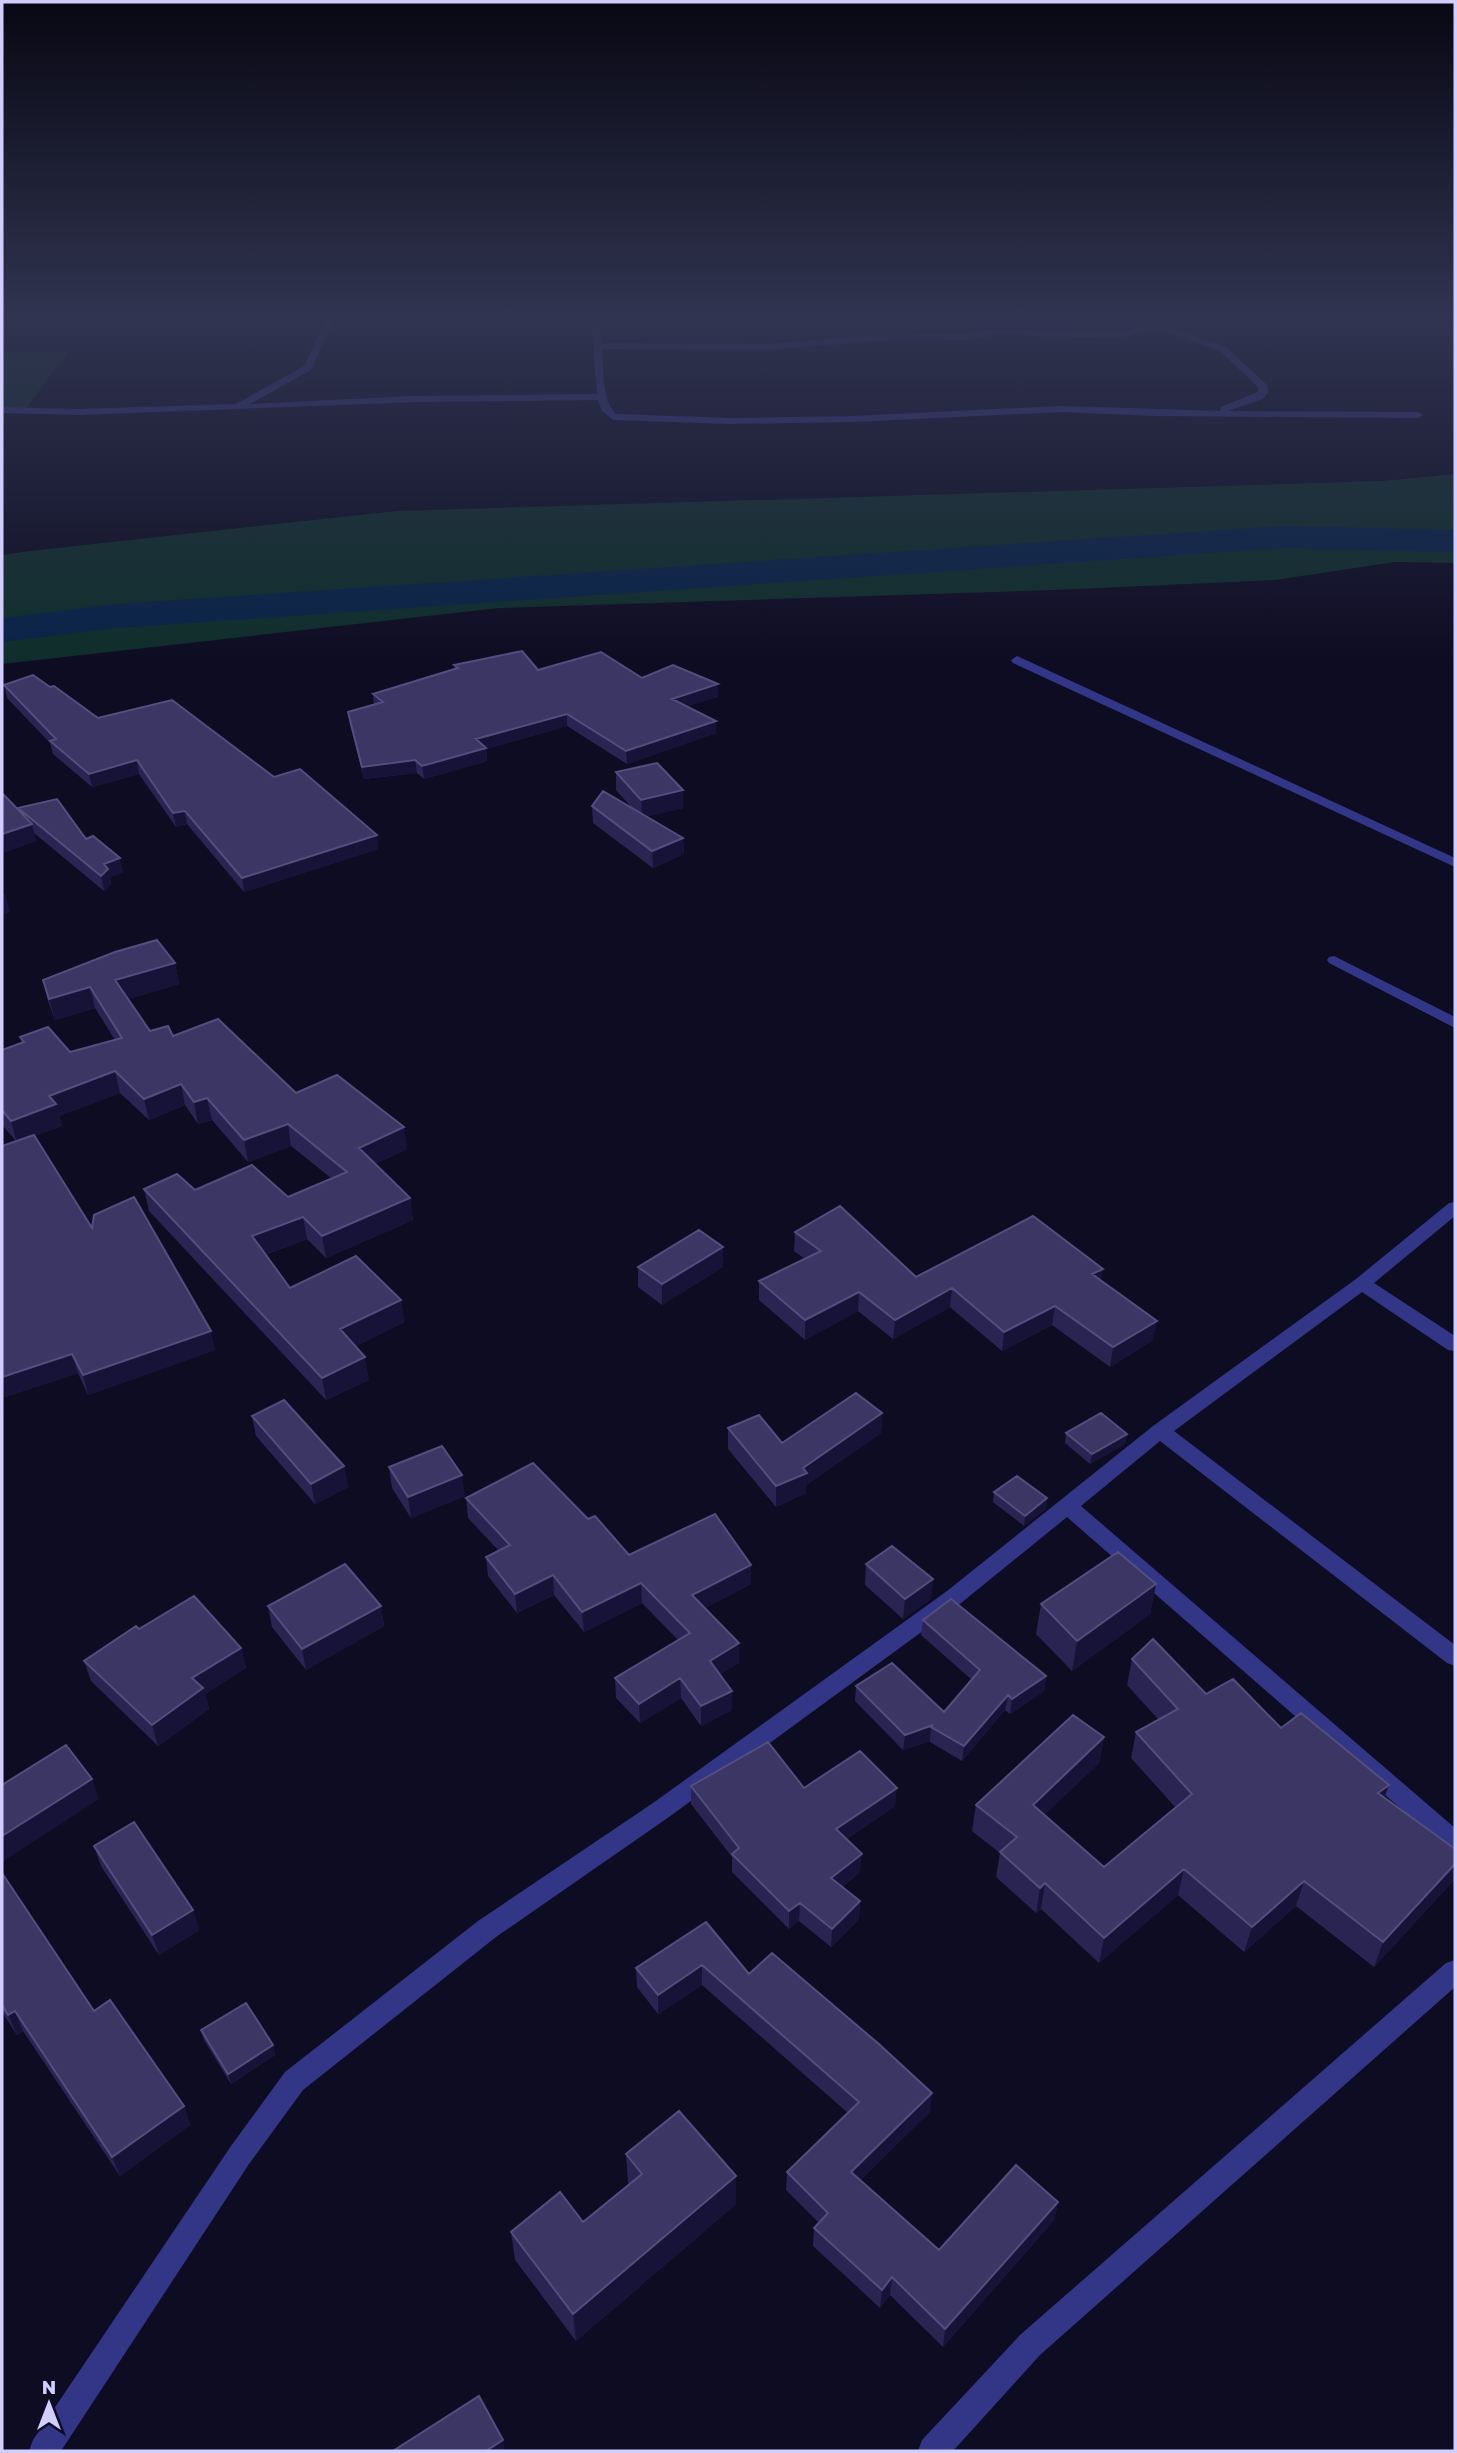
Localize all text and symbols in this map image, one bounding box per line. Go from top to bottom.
north arrow [14,2369,84,2439]
text: N [42,2375,56,2398]

